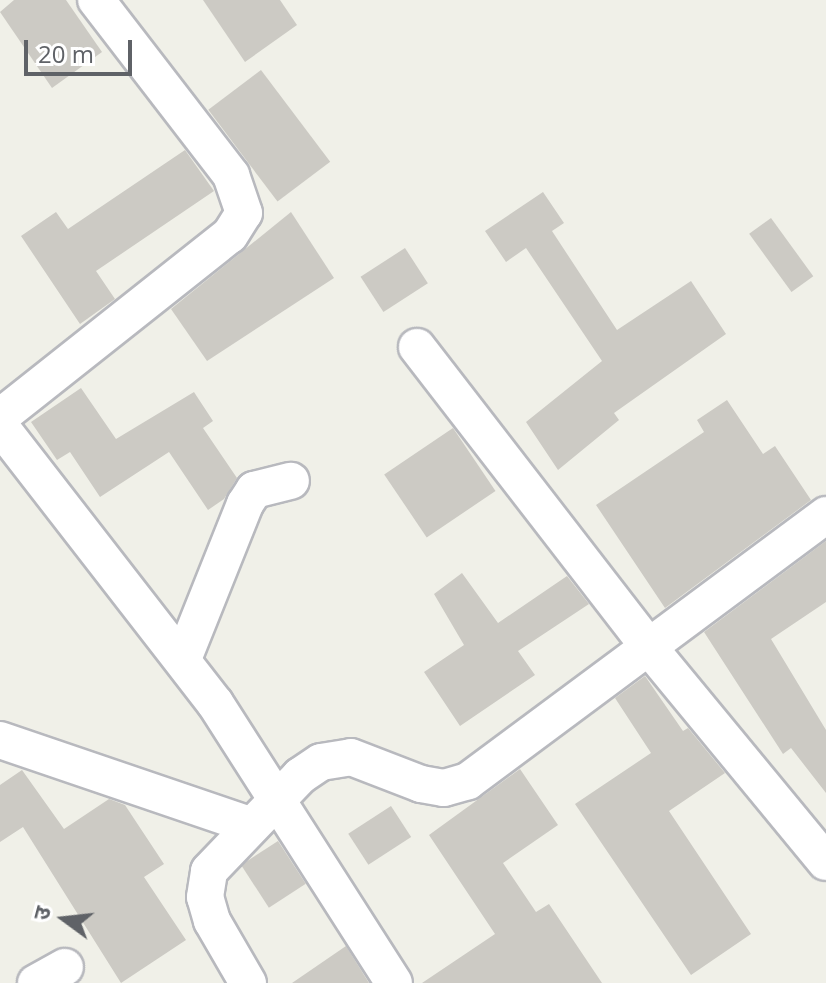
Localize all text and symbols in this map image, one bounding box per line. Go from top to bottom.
scale bar [28,24,136,74]
text: 20 m [38,37,94,70]
north arrow [24,879,104,959]
text: उ [25,903,57,923]

